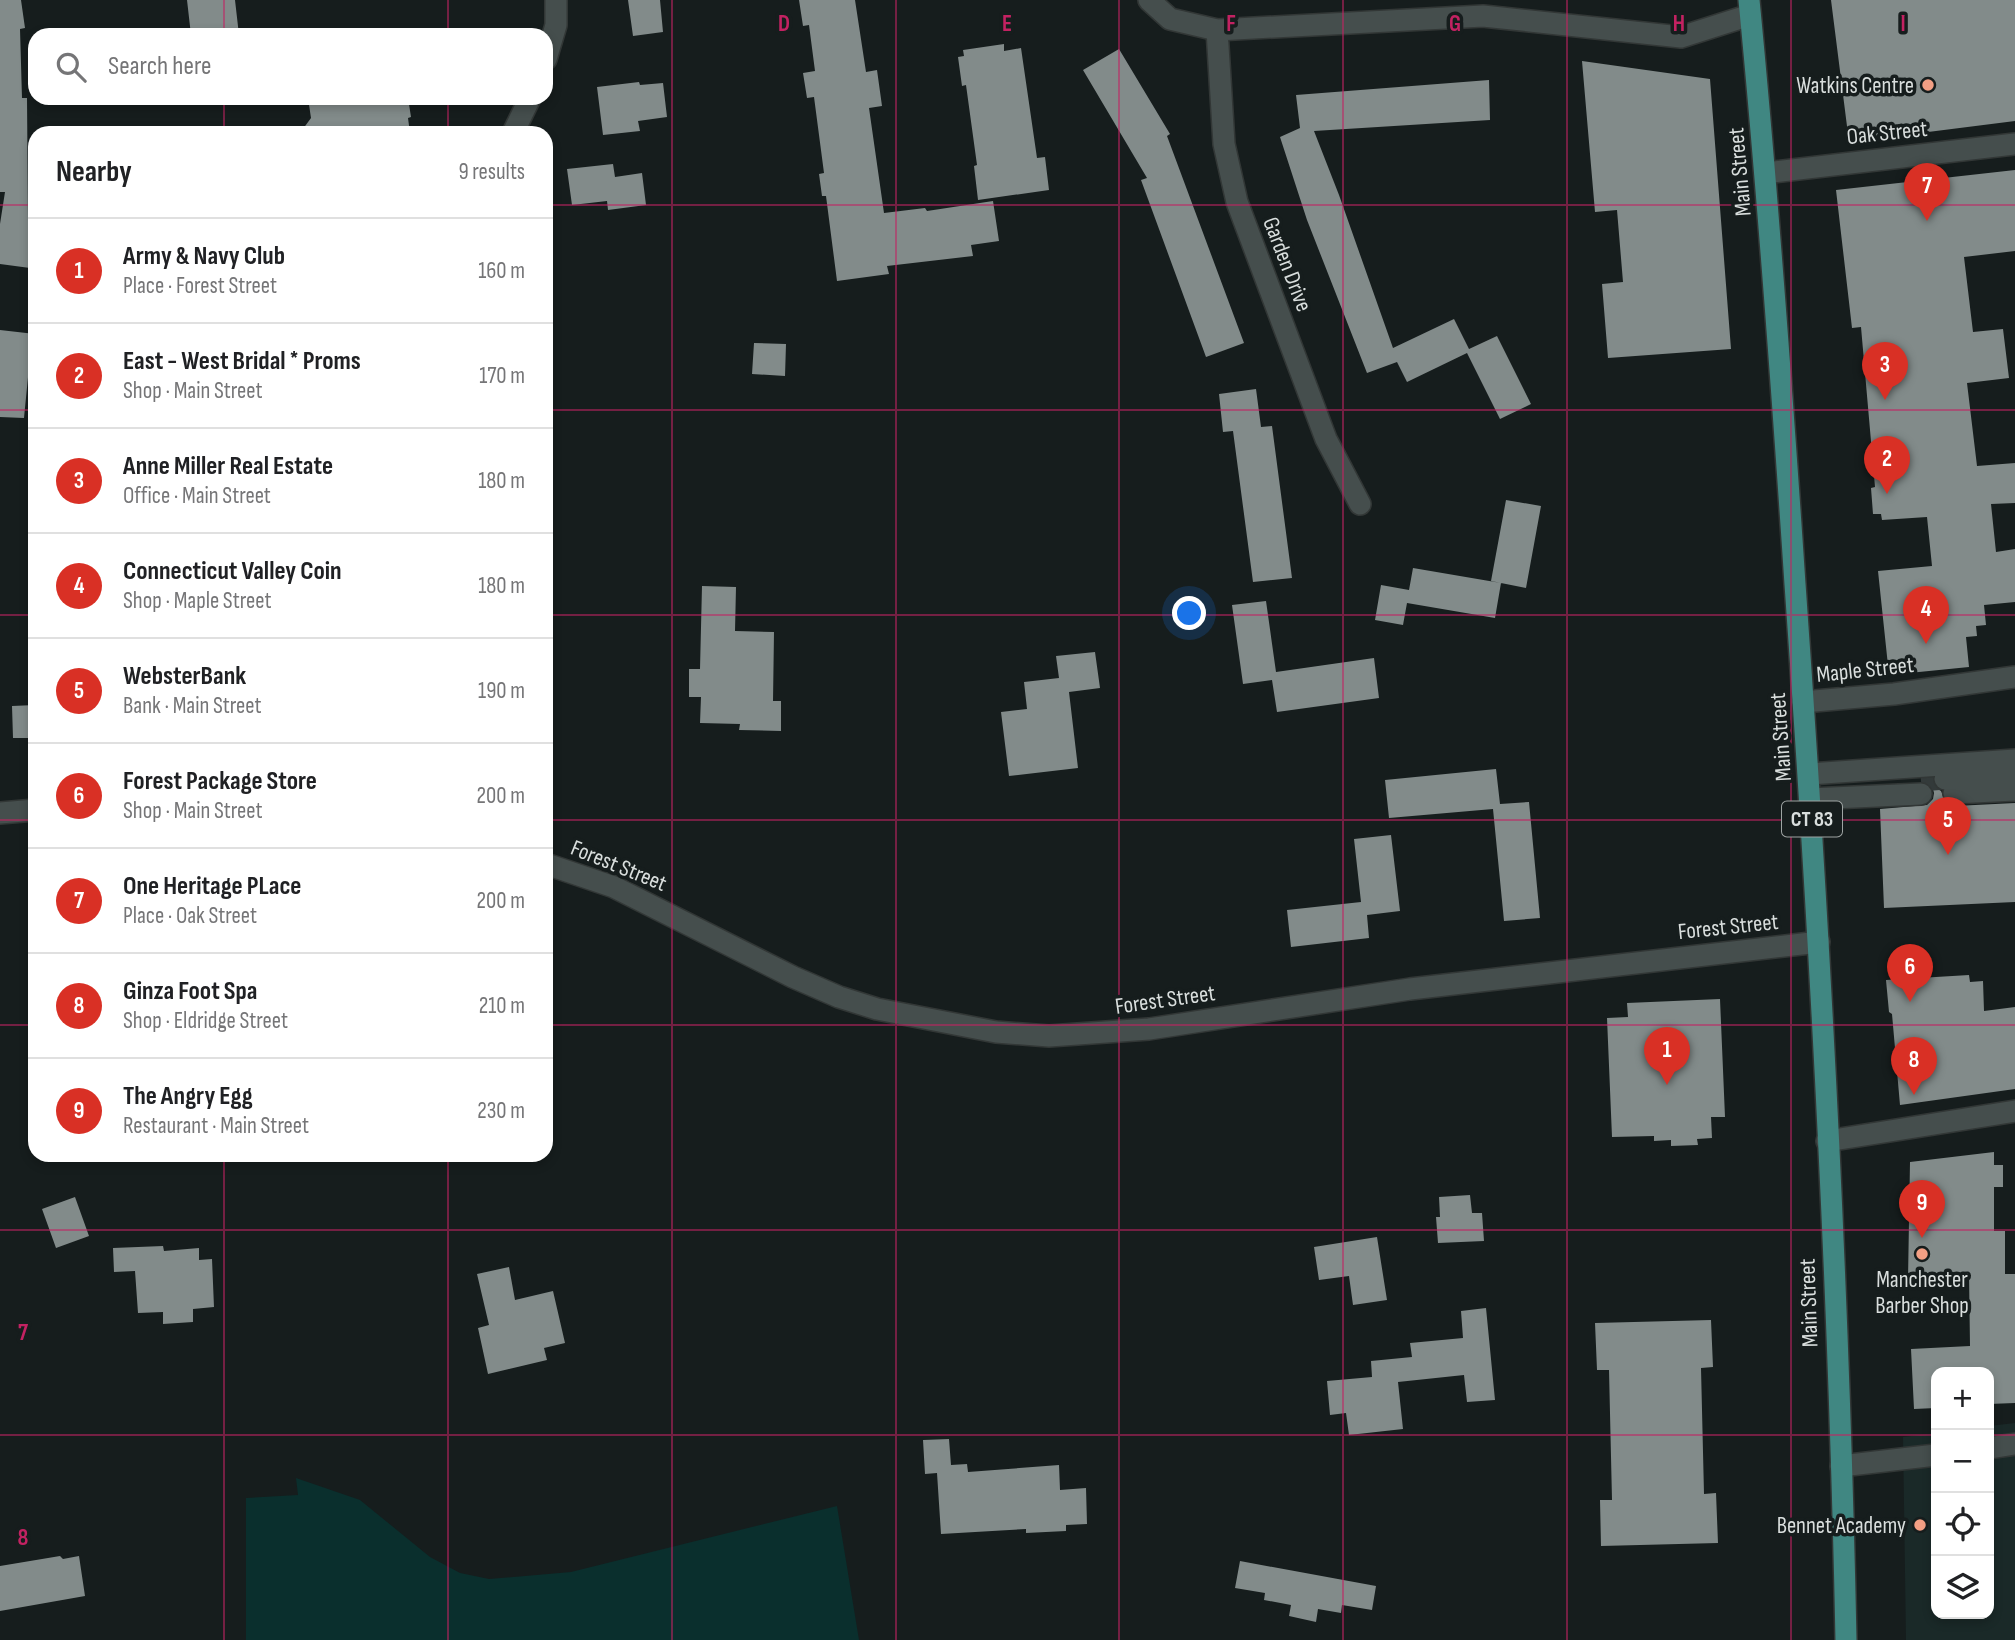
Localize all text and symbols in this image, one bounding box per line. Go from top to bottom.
text: D [778,10,790,38]
text: E [1002,10,1012,38]
text: F [1226,10,1236,38]
text: G [1449,10,1461,38]
text: H [1673,10,1685,38]
text: I [1900,10,1906,38]
search box [28,28,553,105]
icon: search [52,48,90,86]
text: Search here [108,51,211,82]
place label: Watkins Centre [1796,72,1914,100]
marker: Watkins Centre [1920,77,1936,93]
street label: Oak Street [1845,115,1929,151]
street label: Main Street [1722,126,1758,217]
text: Nearby [56,154,132,190]
text: 9 results [458,158,525,186]
pin: 7 [1904,163,1950,221]
street label: Garden Drive [1256,213,1318,316]
text: Army & Navy Club [123,241,285,272]
text: 1 [74,257,84,285]
text: 160 m [478,257,525,285]
text: Place · Forest Street [123,272,277,300]
pin: 3 [1862,342,1908,400]
text: East - West Bridal * Proms [123,346,361,377]
text: 2 [74,362,84,390]
text: 170 m [479,362,525,390]
text: Shop · Main Street [123,377,262,405]
pin: 2 [1864,436,1910,494]
text: Anne Miller Real Estate [123,451,333,482]
text: 3 [74,467,84,495]
text: 180 m [478,467,525,495]
text: Office · Main Street [123,482,271,510]
text: Connecticut Valley Coin [123,556,342,587]
text: 4 [74,572,84,600]
text: 180 m [478,572,525,600]
pin: 4 [1903,586,1949,644]
text: Shop · Maple Street [123,587,271,615]
your location [1172,596,1206,630]
street label: Maple Street [1815,651,1915,689]
text: WebsterBank [123,661,246,692]
text: 5 [74,677,84,705]
text: 190 m [478,677,525,705]
text: Bank · Main Street [123,692,262,720]
street label: Main Street [1764,692,1798,782]
text: Forest Package Store [123,766,317,797]
text: 6 [74,782,84,810]
text: 200 m [477,782,525,810]
text: Shop · Main Street [123,797,262,825]
pin: 5 [1925,797,1971,855]
road number: CT 83 [1782,802,1842,836]
street label: Forest Street [567,834,671,898]
text: One Heritage PLace [123,871,301,902]
text: 7 [74,887,84,915]
text: 200 m [477,887,525,915]
text: Place · Oak Street [123,902,257,930]
street label: Forest Street [1676,908,1780,946]
pin: 6 [1887,944,1933,1002]
text: Ginza Foot Spa [123,976,258,1007]
street label: Forest Street [1113,979,1217,1021]
text: 8 [74,992,84,1020]
text: 210 m [479,992,525,1020]
text: Shop · Eldridge Street [123,1007,288,1035]
pin: 1 [1644,1027,1690,1085]
pin: 8 [1891,1037,1937,1095]
text: The Angry Egg [123,1081,253,1112]
text: 9 [74,1097,84,1125]
text: 230 m [477,1097,525,1125]
text: Restaurant · Main Street [123,1112,309,1140]
pin: 9 [1899,1180,1945,1238]
marker: Manchester Barber Shop [1914,1246,1930,1262]
street label: Main Street [1793,1258,1825,1348]
place label: Manchester Barber Shop [1875,1266,1969,1320]
text: 7 [18,1319,28,1347]
map controls [1931,1367,1994,1619]
button: + [1931,1367,1994,1430]
button: − [1931,1430,1994,1493]
button: locate [1931,1493,1994,1556]
place label: Bennet Academy [1777,1512,1906,1540]
marker: Bennet Academy [1912,1517,1928,1533]
text: 8 [18,1524,29,1552]
button: layers [1931,1556,1994,1619]

